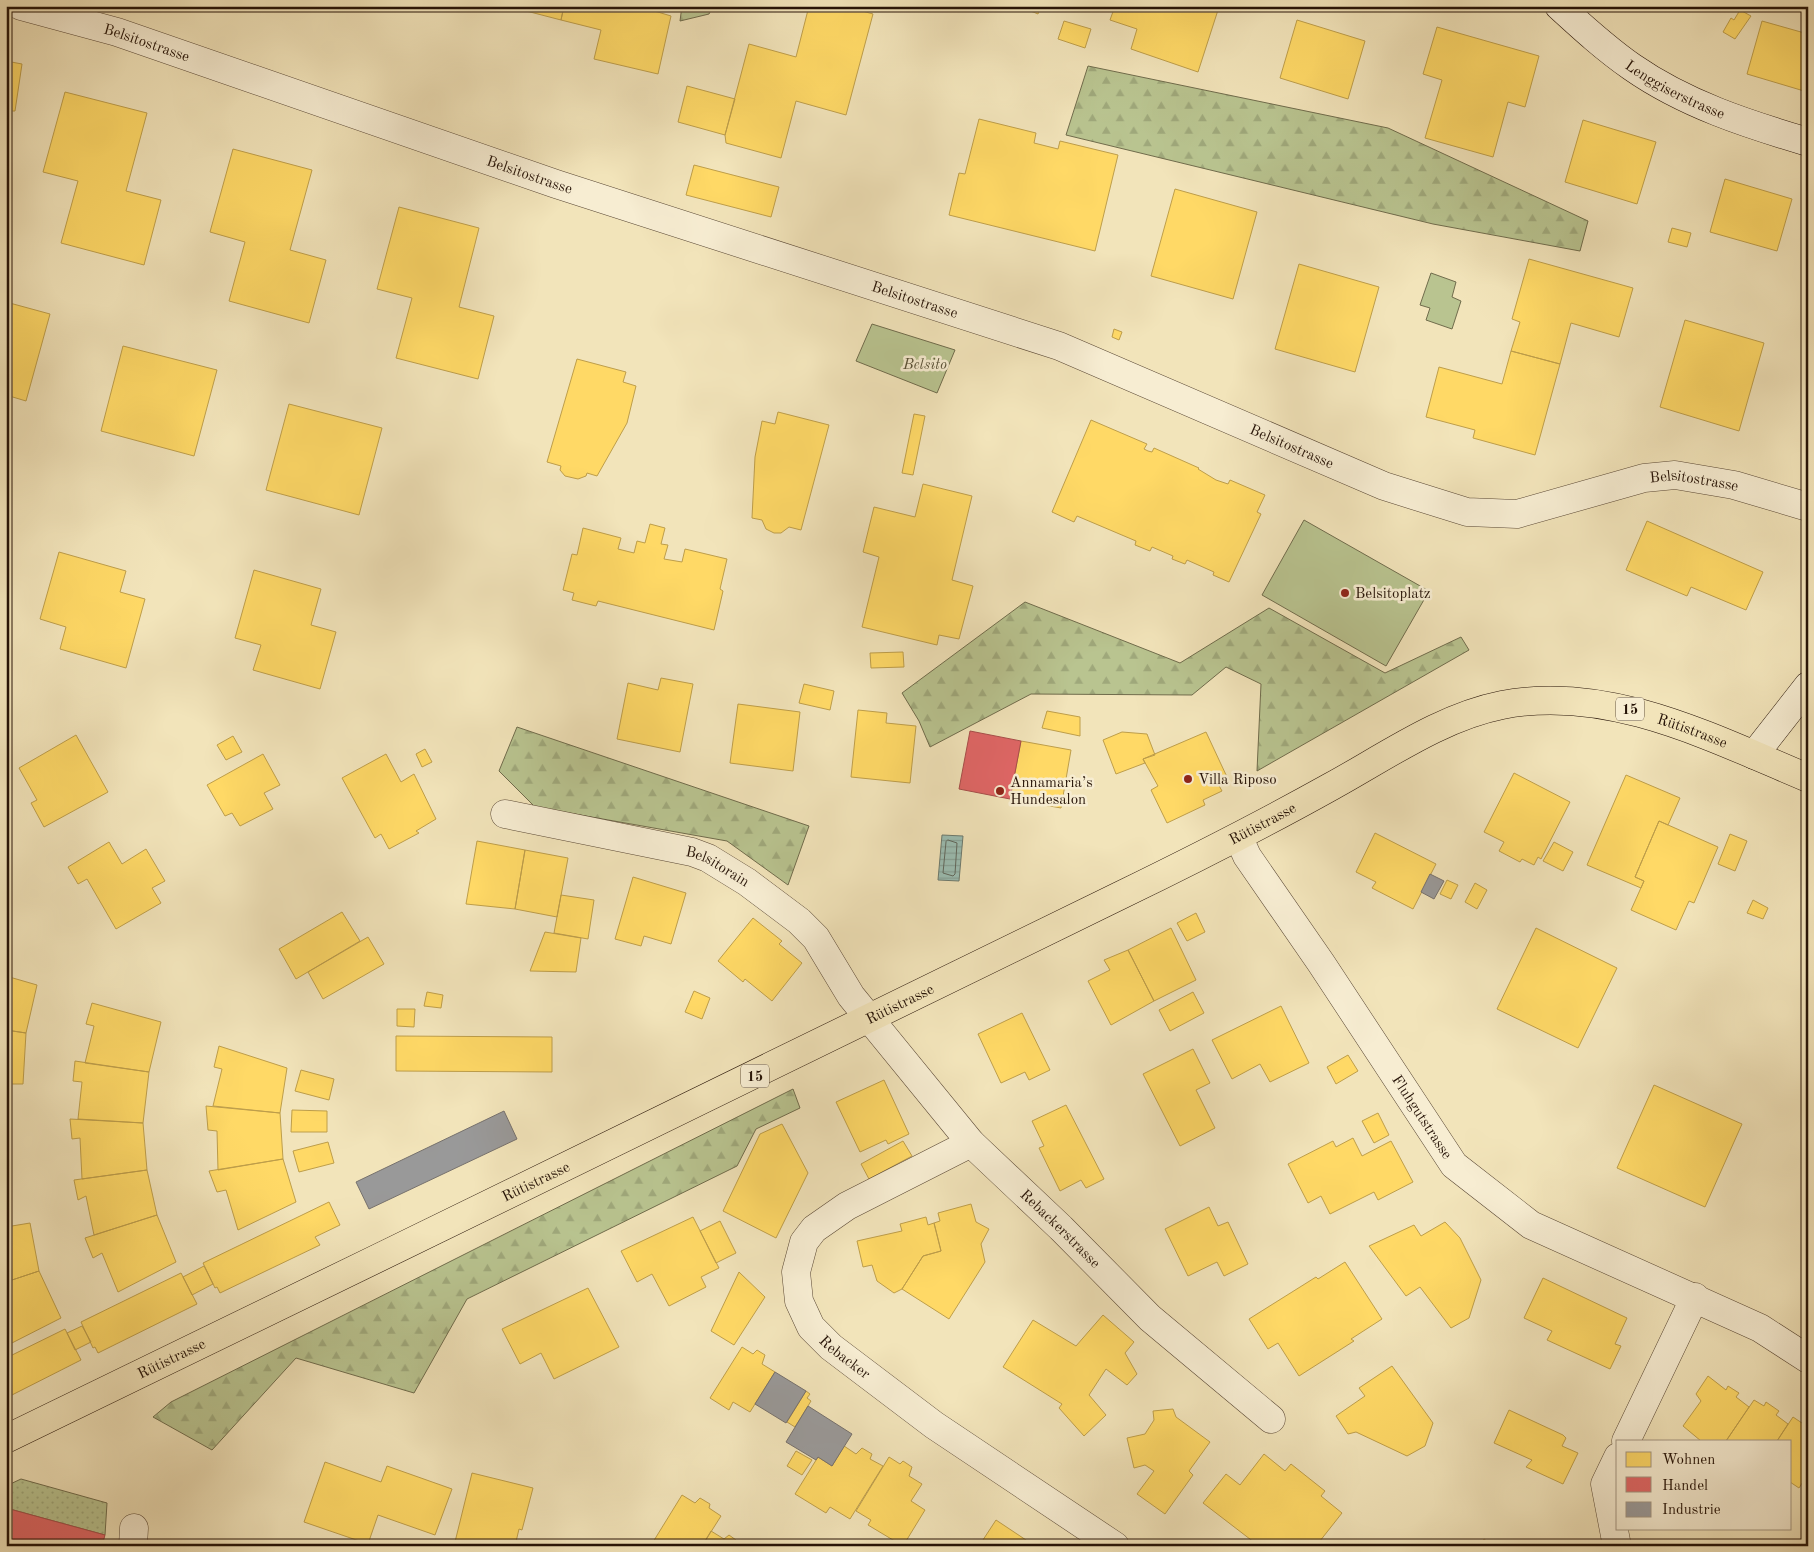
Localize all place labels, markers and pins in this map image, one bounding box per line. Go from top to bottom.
marker: Belsitoplatz [1339,587,1351,599]
place label: Belsitoplatz [1355,587,1431,602]
marker: Villa Riposo [1182,773,1194,785]
place label: Villa Riposo [1198,773,1277,788]
place label: Annamaria’s Hundesalon [1010,776,1093,808]
marker: Annamaria’s Hundesalon [994,785,1006,797]

